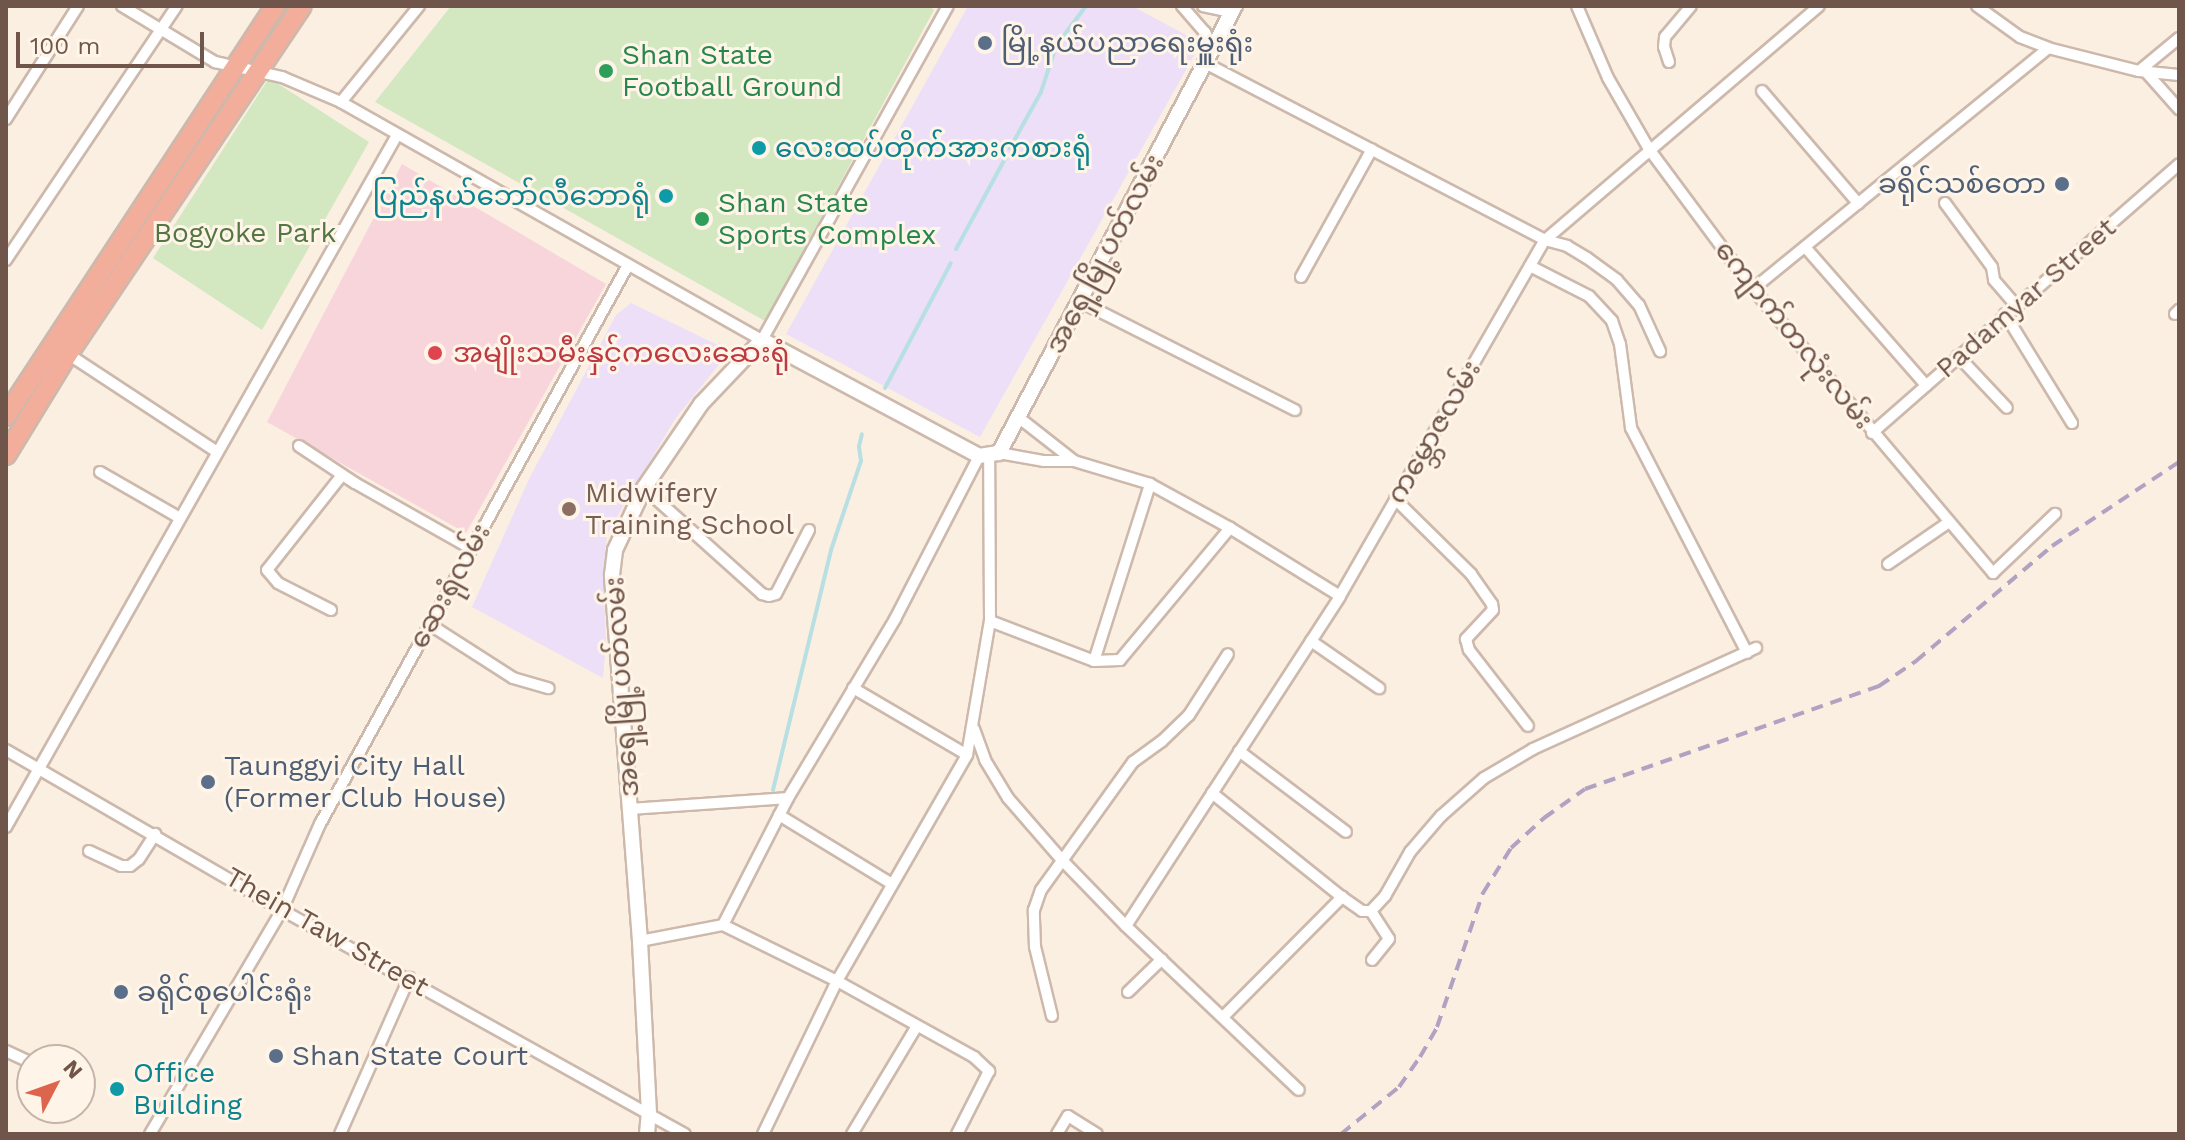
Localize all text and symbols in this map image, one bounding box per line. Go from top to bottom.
scale bar [20,16,208,66]
place label: မြို့နယ်ပညာရေးမှူးရုံး [1001,26,1253,60]
text: 100 m [30,32,100,60]
marker: မြို့နယ်ပညာရေးမှူးရုံး [976,34,994,52]
place label: Shan State Football Ground [622,38,843,104]
marker: Shan State Football Ground [597,62,615,80]
place label: လေးထပ်တိုက်အားကစားရုံ [775,131,1091,165]
marker: လေးထပ်တိုက်အားကစားရုံ [750,139,768,157]
street label: အရှေ့မြို့ပတ်လမ်း [1038,149,1172,359]
place label: ခရိုင်သစ်တော [1878,167,2046,201]
marker: ခရိုင်သစ်တော [2053,175,2071,193]
place label: ပြည်နယ်ဘော်လီဘောရုံ [373,179,650,213]
place label: Shan State Sports Complex [718,186,936,252]
marker: ပြည်နယ်ဘော်လီဘောရုံ [657,187,675,205]
marker: Shan State Sports Complex [693,210,711,228]
street label: Padamyar Street [1929,211,2123,385]
park label: Bogyoke Park [154,216,336,250]
street label: ကျောက်တလုံးလမ်း [1708,234,1880,436]
place label: အမျိုးသမီးနှင့်ကလေးဆေးရုံ [453,336,790,370]
marker: အမျိုးသမီးနှင့်ကလေးဆေးရုံ [424,342,446,364]
street label: ကမ္ဘောဇလမ်း [1380,354,1488,510]
place label: Midwifery Training School [585,476,794,542]
marker: Midwifery Training School [560,500,578,518]
street label: ဆေးရုံလမ်း [402,518,498,654]
street label: အရှေ့မြို့ပတ်လမ်း [598,576,646,798]
place label: Taunggyi City Hall (Former Club House) [224,749,507,815]
marker: Taunggyi City Hall (Former Club House) [199,773,217,791]
street label: Thein Taw Street [219,860,435,1004]
place label: ခရိုင်စုပေါင်းရုံး [137,975,312,1009]
marker: ခရိုင်စုပေါင်းရုံး [112,983,130,1001]
place label: Shan State Court [292,1039,528,1073]
north arrow [16,1044,96,1124]
marker: Shan State Court [267,1047,285,1065]
text: N [58,1055,88,1084]
place label: Office Building [133,1056,242,1122]
marker: Office Building [108,1080,126,1098]

